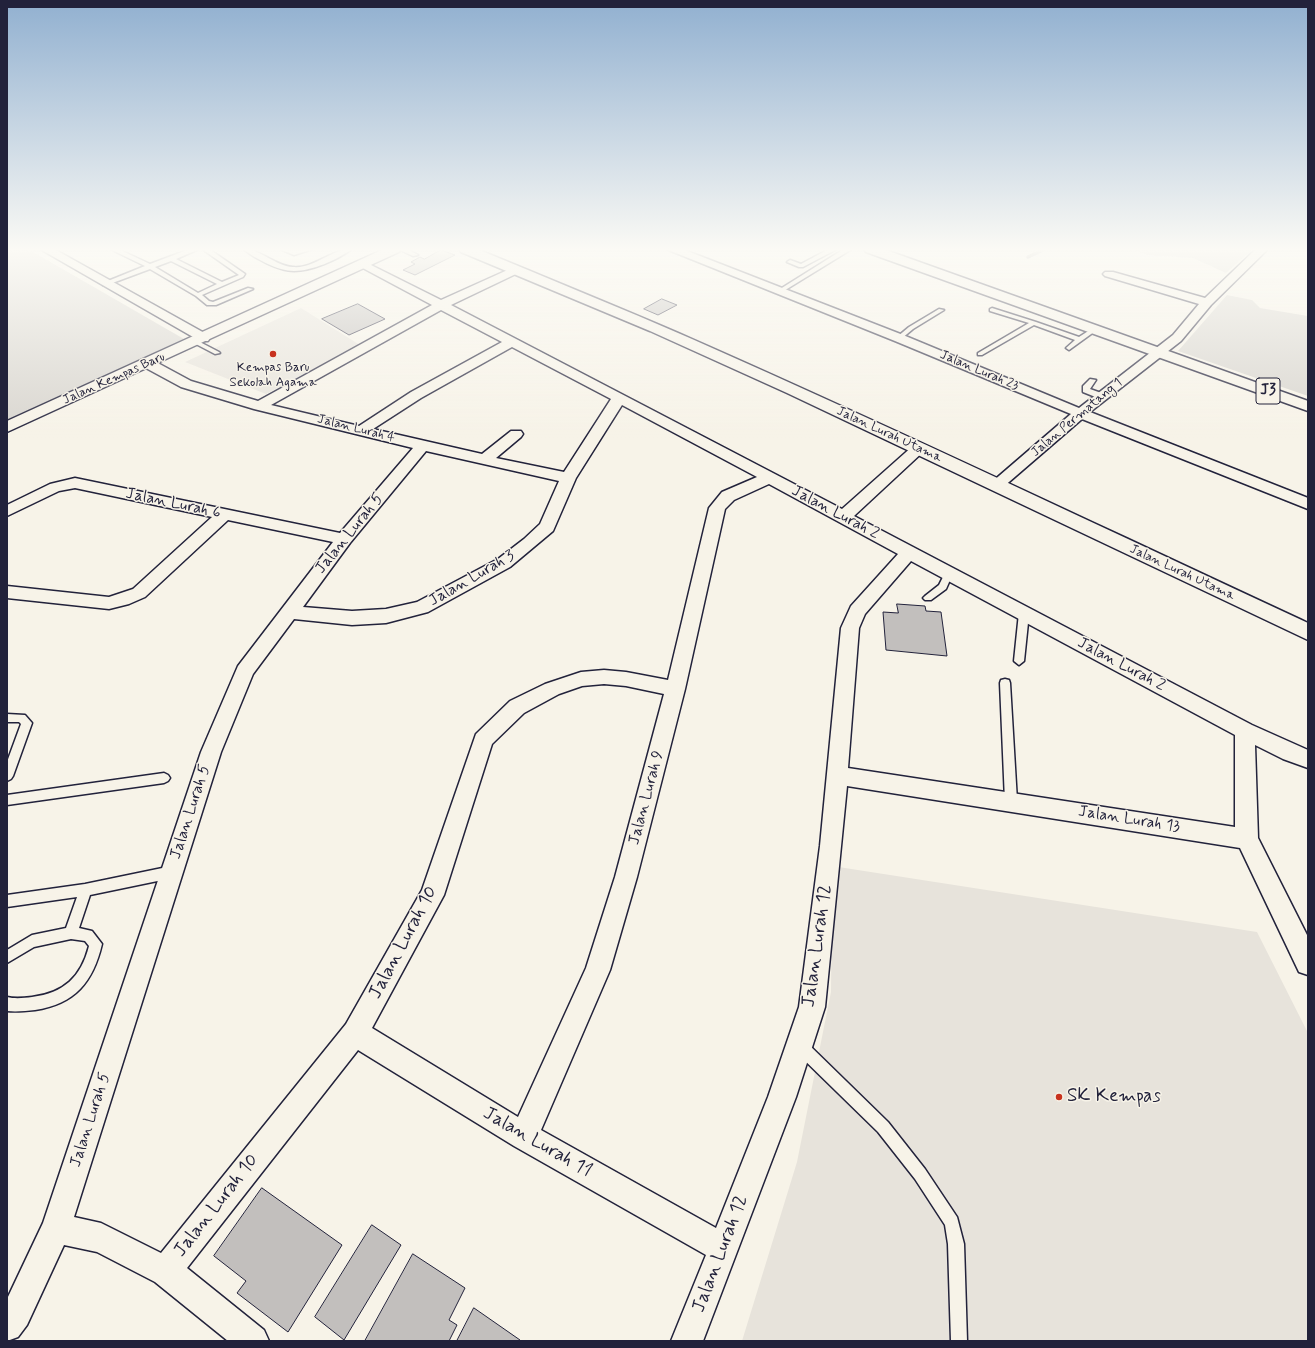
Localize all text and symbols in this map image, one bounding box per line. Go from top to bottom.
street label: Jalan Lurah 23 [937,347,1021,395]
street label: Jalan Kempas Baru [61,349,167,409]
marker: Kempas Baru Sekolah Agama [268,349,278,359]
place label: Kempas Baru Sekolah Agama [230,360,316,391]
street label: Jalan Permatang 1 [1028,375,1126,461]
road number: J3 [1256,378,1280,404]
street label: Jalan Lurah Utama [834,404,944,466]
street label: Jalan Lurah 4 [316,412,396,446]
street label: Jalan Lurah 2 [788,482,882,544]
street label: Jalan Lurah 6 [124,485,222,523]
street label: Jalan Lurah 5 [312,490,388,578]
street label: Jalan Lurah Utama [1127,542,1237,604]
street label: Jalan Lurah 3 [426,547,518,611]
street label: Jalan Lurah 2 [1074,634,1168,696]
street label: Jalan Lurah 9 [625,749,669,847]
street label: Jalan Lurah 5 [167,762,215,862]
street label: Jalan Lurah 13 [1077,802,1181,838]
street label: Jalan Lurah 10 [365,883,443,1003]
street label: Jalan Lurah 12 [798,883,838,1009]
street label: Jalan Lurah 5 [67,1070,115,1170]
place label: SK Kempas [1067,1086,1161,1108]
marker: SK Kempas [1054,1092,1064,1102]
street label: Jalan Lurah 11 [479,1103,595,1183]
street label: Jalan Lurah 10 [170,1150,264,1262]
street label: Jalan Lurah 12 [688,1192,754,1316]

